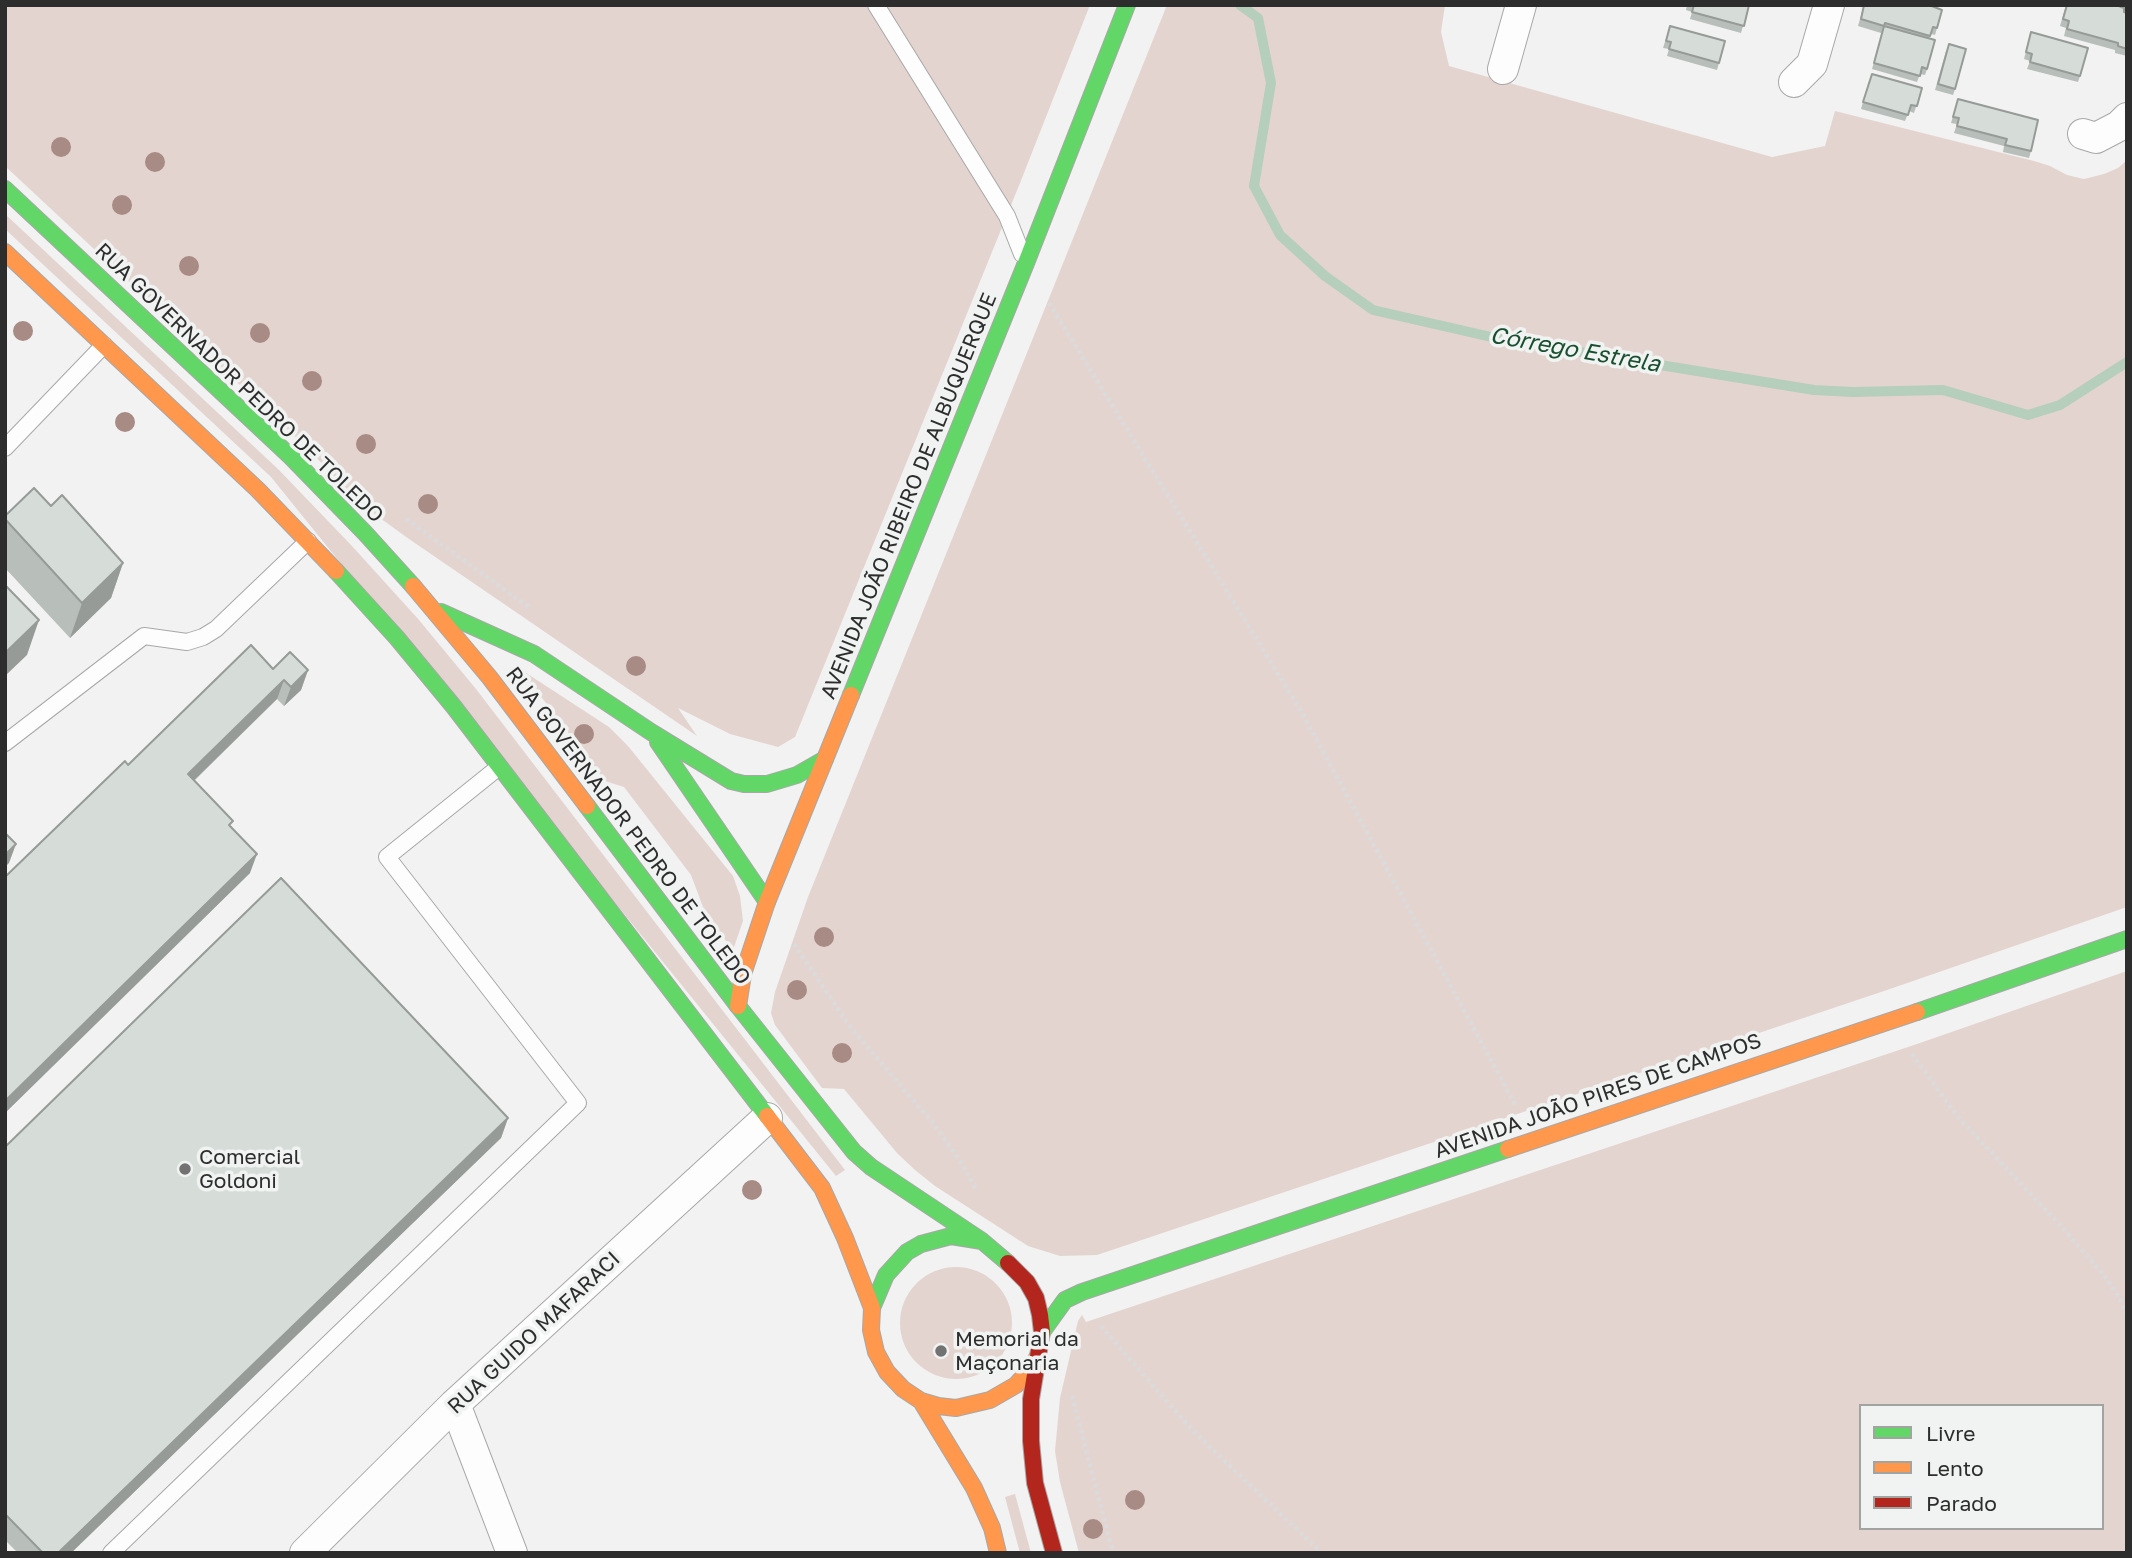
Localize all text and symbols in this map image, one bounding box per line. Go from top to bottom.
street label: RUA GOVERNADOR PEDRO DE TOLEDO [90,238,388,528]
street label: AVENIDA JOÃO RIBEIRO DE ALBUQUERQUE [816,289,1002,703]
water label: Córrego Estrela [1488,321,1662,379]
street label: RUA GOVERNADOR PEDRO DE TOLEDO [500,662,756,990]
street label: AVENIDA JOÃO PIRES DE CAMPOS [1431,1028,1765,1164]
place label: Comercial Goldoni [199,1144,300,1194]
marker: Comercial Goldoni [177,1161,193,1177]
street label: RUA GUIDO MAFARACI [443,1247,625,1419]
place label: Memorial da Maçonaria [955,1326,1079,1376]
marker: Memorial da Maçonaria [933,1343,949,1359]
legend [1859,1404,2104,1530]
text: Livre [1926,1420,1976,1446]
text: Lento [1926,1455,1984,1481]
text: Parado [1926,1490,1997,1516]

